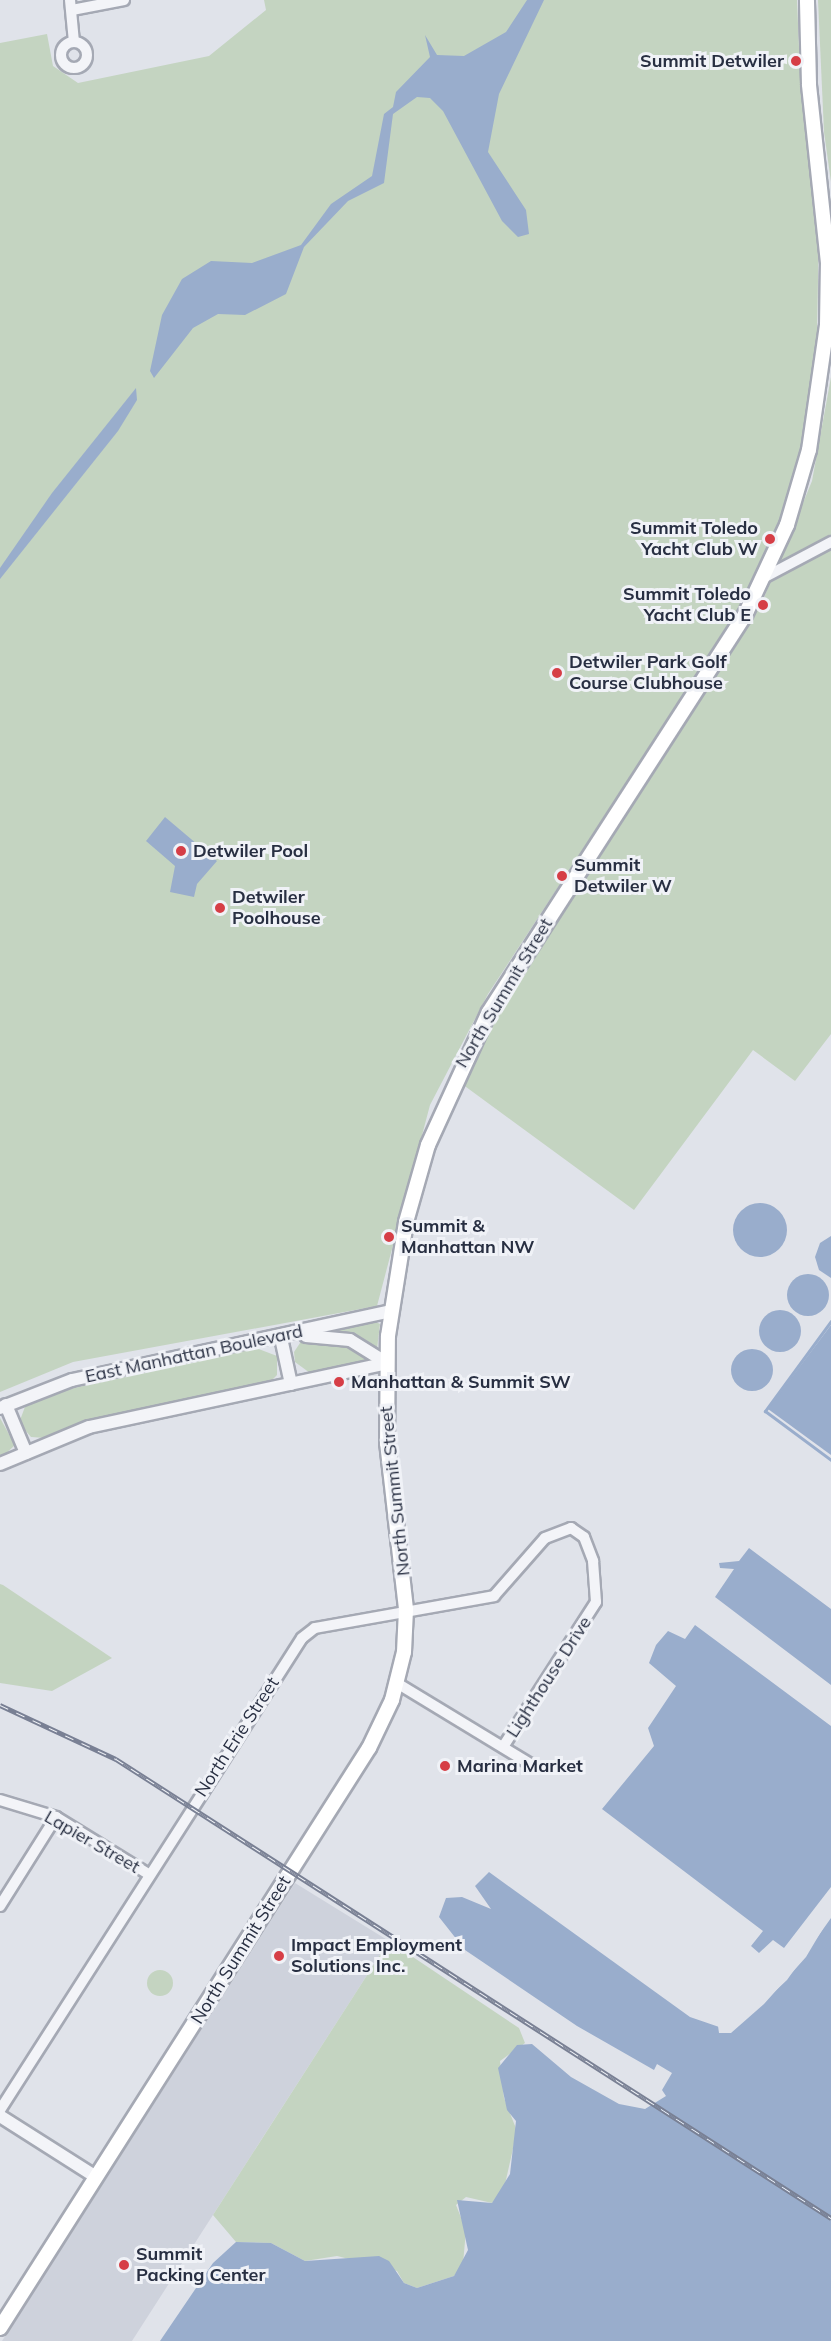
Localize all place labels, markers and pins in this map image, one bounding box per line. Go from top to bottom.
place label: Summit Detwiler [640,50,784,72]
marker: Summit Detwiler [789,54,803,68]
place label: Summit Toledo Yacht Club W [630,518,758,560]
marker: Summit Toledo Yacht Club W [763,532,777,546]
place label: Summit Toledo Yacht Club E [623,584,751,626]
marker: Summit Toledo Yacht Club E [756,598,770,612]
place label: Detwiler Park Golf Course Clubhouse [569,652,727,694]
marker: Detwiler Park Golf Course Clubhouse [550,666,564,680]
place label: Detwiler Pool [193,840,308,862]
marker: Detwiler Pool [174,844,188,858]
place label: Summit Detwiler W [574,855,672,898]
marker: Summit Detwiler W [555,869,569,883]
place label: Detwiler Poolhouse [232,887,321,930]
marker: Detwiler Poolhouse [213,901,227,915]
place label: Summit & Manhattan NW [401,1216,535,1258]
marker: Summit & Manhattan NW [382,1230,396,1244]
place label: Manhattan & Summit SW [351,1371,571,1393]
marker: Manhattan & Summit SW [332,1375,346,1389]
place label: Marina Market [457,1755,583,1777]
marker: Marina Market [438,1759,452,1773]
place label: Impact Employment Solutions Inc. [291,1935,462,1978]
marker: Impact Employment Solutions Inc. [272,1949,286,1963]
place label: Summit Packing Center [136,2244,266,2286]
marker: Summit Packing Center [117,2258,131,2272]

